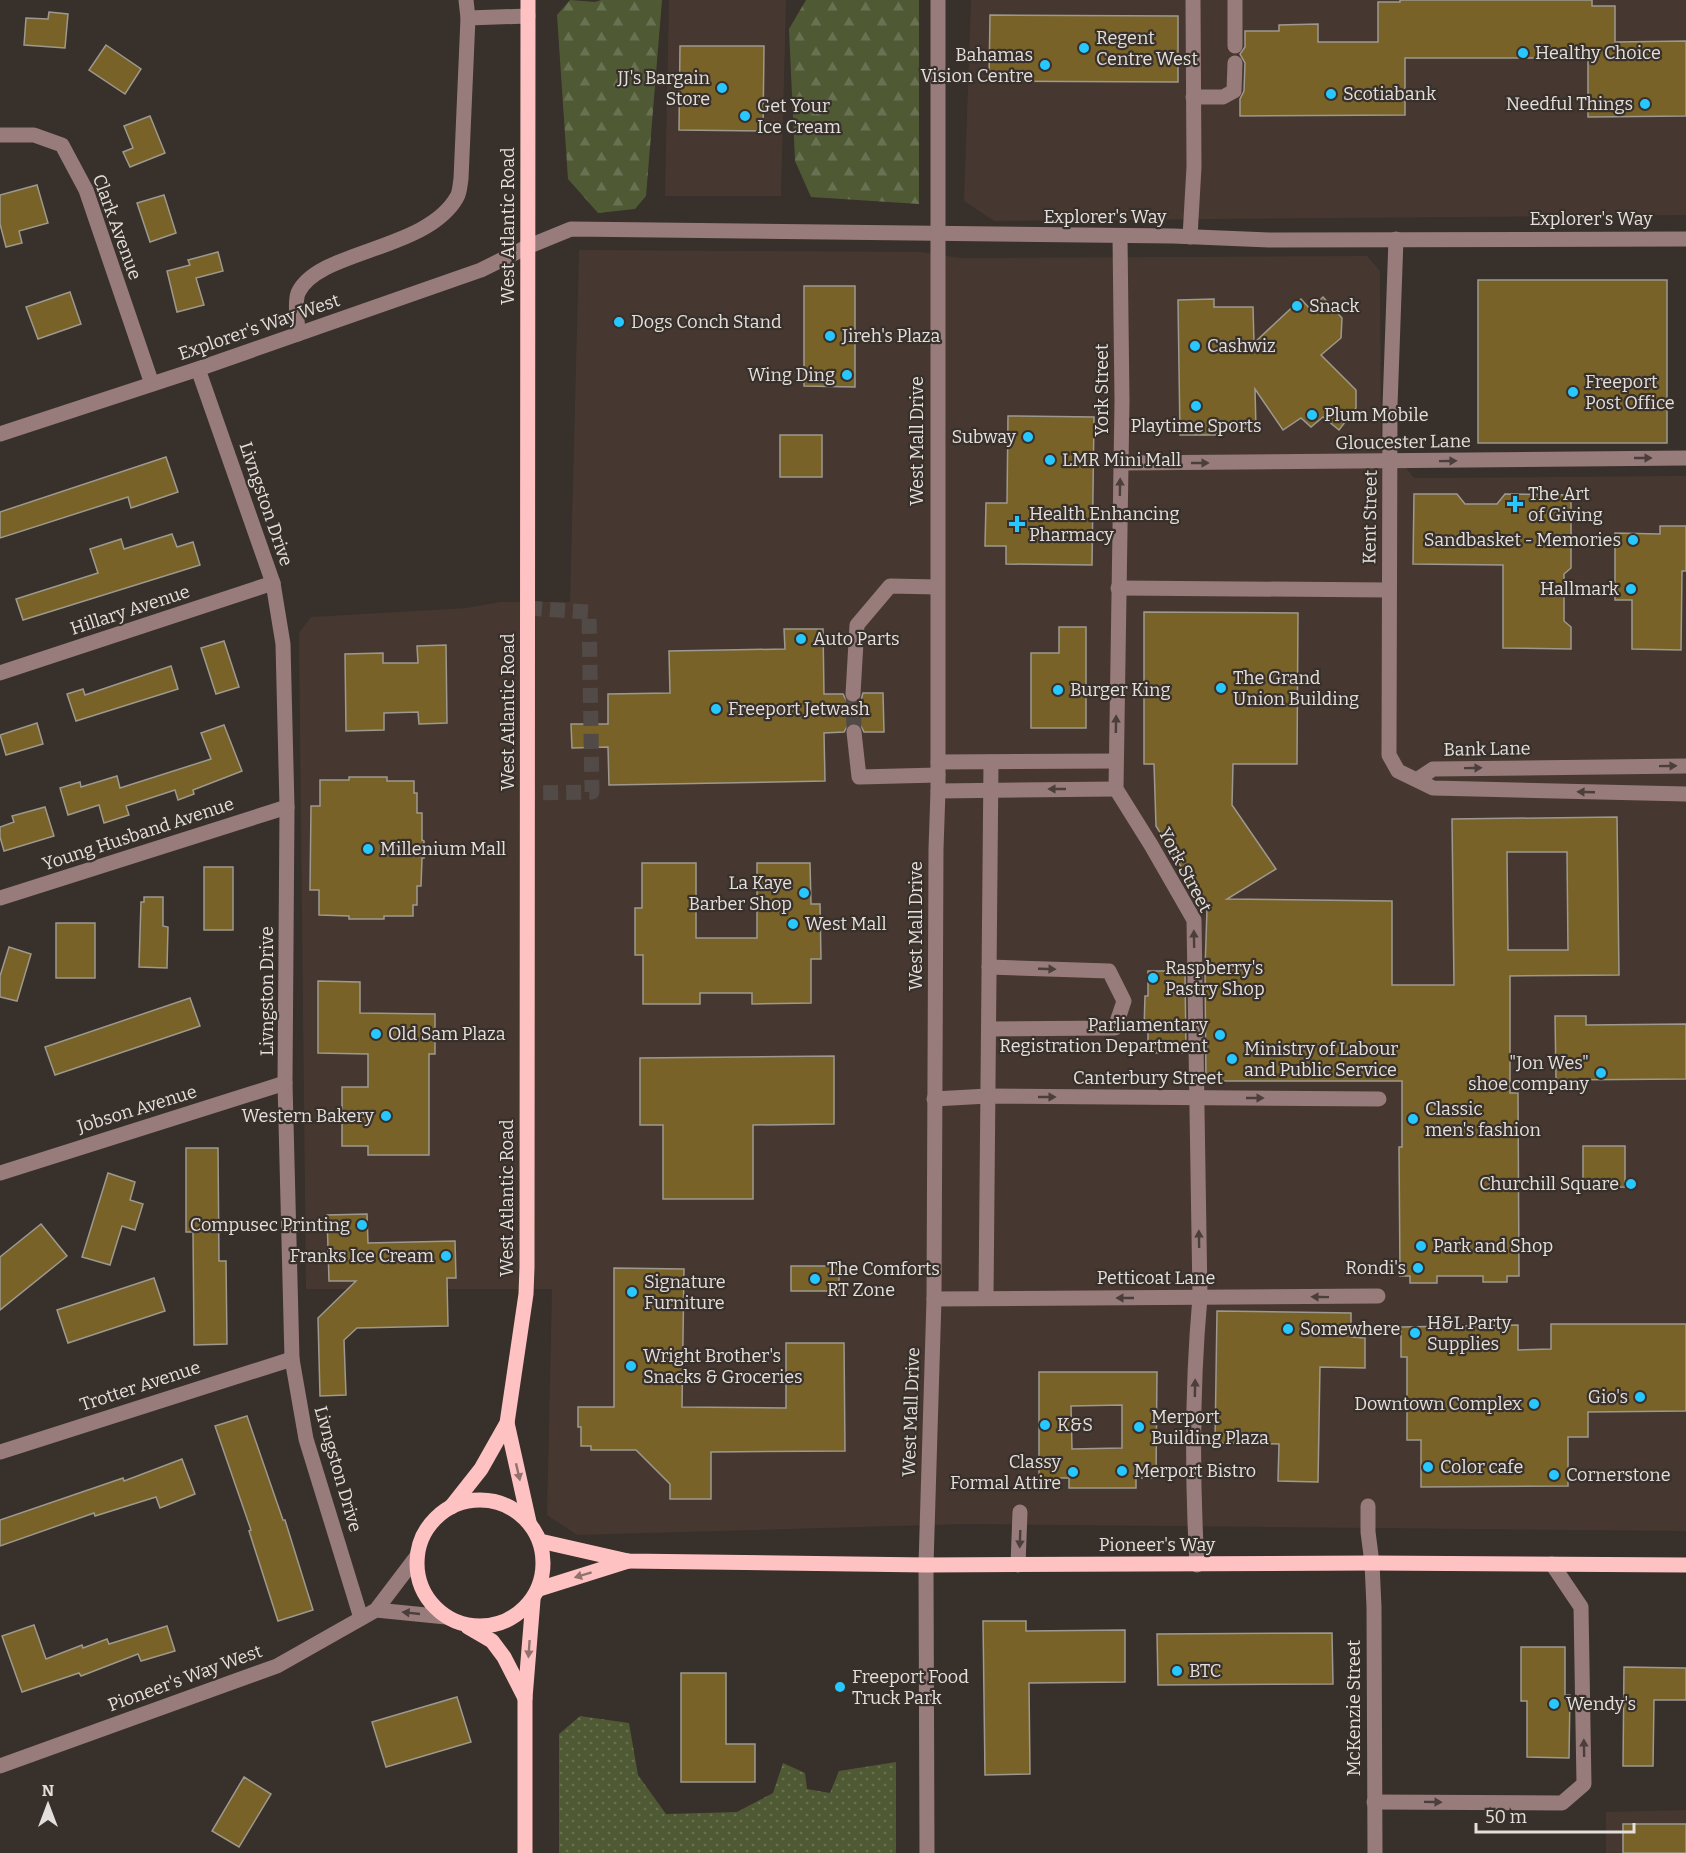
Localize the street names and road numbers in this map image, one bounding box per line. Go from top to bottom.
street label: West Atlantic Road [497,147,519,305]
street label: Clark Avenue [88,171,146,283]
street label: Explorer's Way [1043,206,1167,228]
street label: Explorer's Way [1529,208,1653,230]
street label: Explorer's Way West [176,289,343,365]
street label: York Street [1091,343,1113,436]
street label: West Mall Drive [906,376,928,506]
street label: Gloucester Lane [1335,430,1471,454]
street label: Livngston Drive [234,439,298,569]
street label: Kent Street [1358,469,1382,564]
street label: Hillary Avenue [68,580,192,640]
street label: West Atlantic Road [497,633,519,791]
street label: Bank Lane [1443,737,1531,761]
street label: Young Husband Avenue [39,793,237,875]
street label: York Street [1154,824,1217,917]
street label: West Mall Drive [905,861,927,991]
street label: Livngston Drive [256,926,278,1056]
street label: Canterbury Street [1073,1067,1223,1089]
street label: Jobson Avenue [74,1080,199,1138]
street label: West Atlantic Road [496,1119,518,1277]
street label: Petticoat Lane [1097,1267,1215,1289]
street label: West Mall Drive [898,1347,924,1477]
street label: Trotter Avenue [77,1356,203,1416]
street label: Livngston Drive [310,1404,366,1534]
street label: Pioneer's Way [1099,1534,1216,1556]
street label: McKenzie Street [1343,1639,1365,1776]
street label: Pioneer's Way West [105,1640,265,1716]

